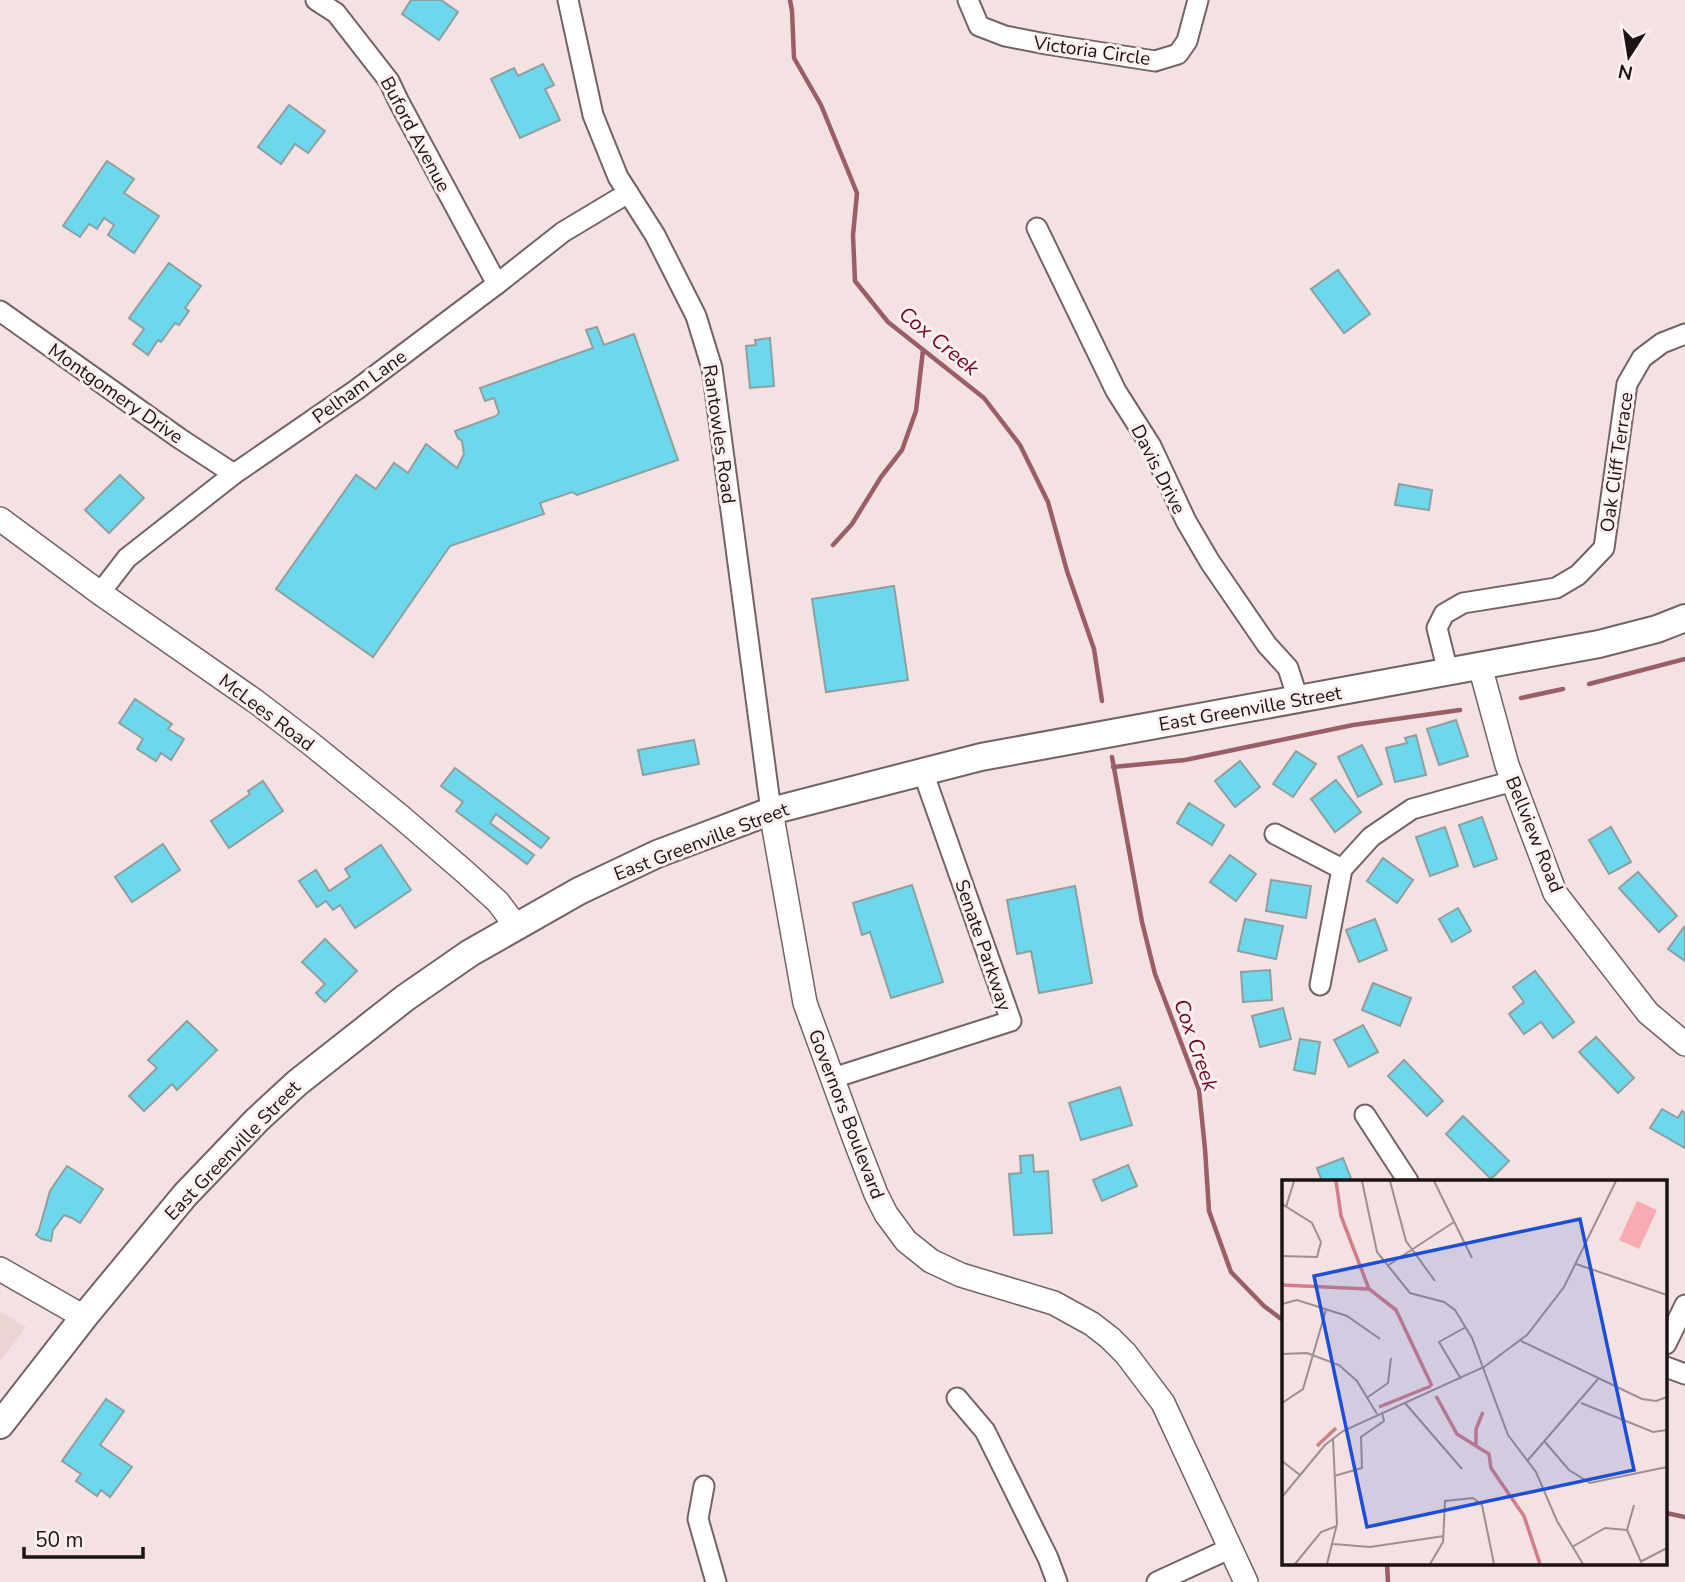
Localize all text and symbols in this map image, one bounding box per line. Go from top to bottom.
north arrow [1594,21,1664,91]
street label: Victoria Circle [1031,30,1152,72]
text: N [1616,57,1635,86]
street label: Buford Avenue [374,72,457,197]
water label: Cox Creek [893,300,985,382]
street label: Montgomery Drive [43,337,188,450]
street label: Pelham Lane [307,344,412,430]
street label: Rantowles Road [696,363,742,505]
street label: Oak Cliff Terrace [1594,390,1640,534]
street label: Davis Drive [1124,420,1192,519]
street label: McLees Road [213,668,320,757]
street label: East Greenville Street [1157,680,1344,738]
street label: Bellview Road [1499,772,1569,896]
street label: East Greenville Street [610,796,793,887]
street label: Senate Parkway [948,876,1018,1015]
water label: Cox Creek [1167,995,1225,1095]
street label: Governors Boulevard [802,1026,890,1203]
street label: East Greenville Street [159,1075,307,1226]
inset map [1282,1180,1668,1564]
scale bar [24,1516,144,1560]
text: 50 m [35,1526,84,1554]

